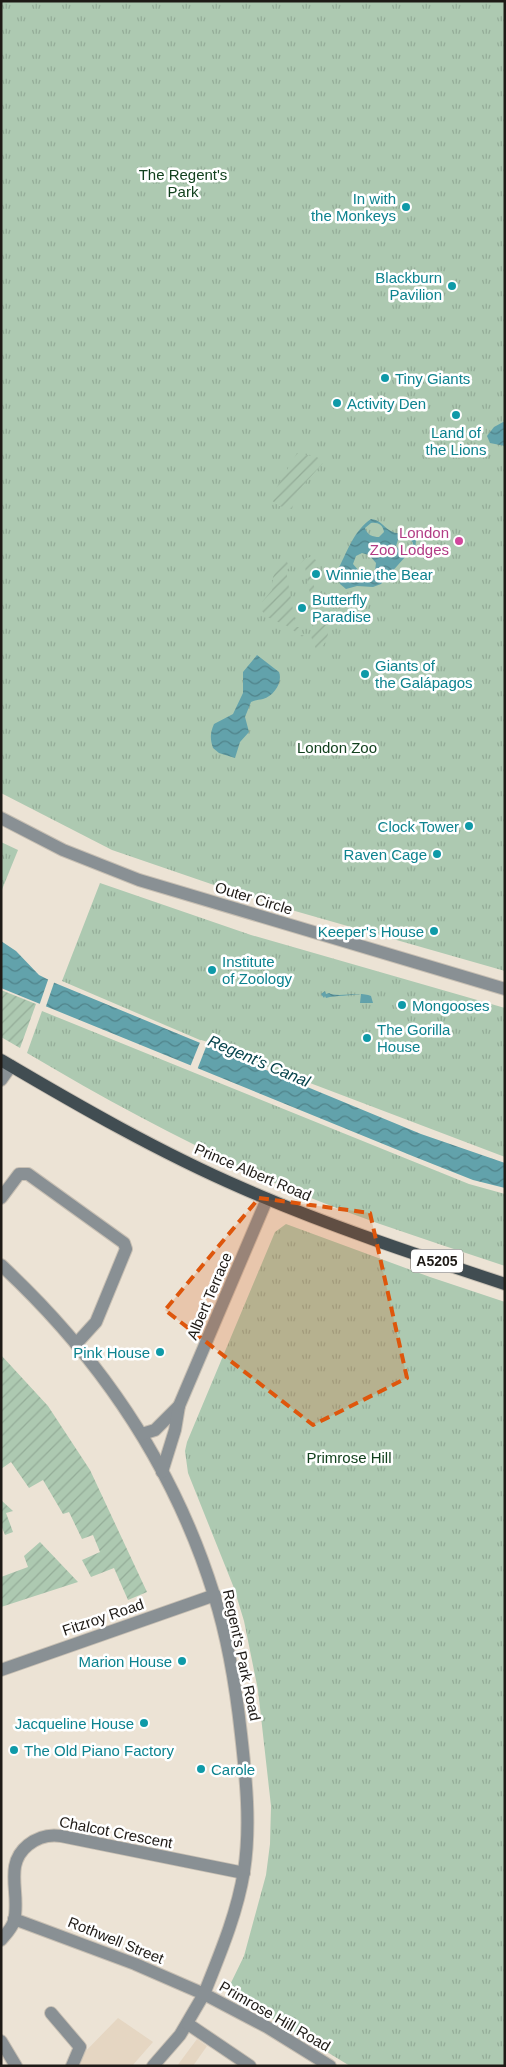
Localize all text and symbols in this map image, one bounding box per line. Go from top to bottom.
park label: The Regent's Park [139,166,227,200]
place label: In with the Monkeys [311,190,396,224]
marker: In with the Monkeys [400,201,412,213]
place label: Blackburn Pavilion [375,269,442,303]
marker: Blackburn Pavilion [446,280,458,292]
place label: Tiny Giants [395,370,470,387]
marker: Tiny Giants [379,372,391,384]
place label: Activity Den [347,395,426,412]
marker: Activity Den [331,397,343,409]
marker: Land of the Lions [450,409,462,421]
place label: Land of the Lions [426,424,486,458]
place label: London Zoo Lodges [370,524,449,558]
marker: London Zoo Lodges [453,535,465,547]
place label: Winnie the Bear [326,566,433,583]
marker: Winnie the Bear [310,568,322,580]
place label: Butterfly Paradise [312,591,371,625]
marker: Butterfly Paradise [296,602,308,614]
place label: Giants of the Galápagos [375,657,473,691]
marker: Giants of the Galápagos [359,668,371,680]
park label: London Zoo [297,739,377,756]
place label: Clock Tower [378,818,459,835]
marker: Clock Tower [463,820,475,832]
place label: Raven Cage [344,846,427,863]
marker: Raven Cage [431,848,443,860]
street label: Outer Circle [213,878,295,918]
place label: Keeper's House [318,923,424,940]
marker: Keeper's House [428,925,440,937]
place label: Institute of Zoology [222,953,293,987]
marker: Institute of Zoology [206,964,218,976]
place label: Mongooses [412,997,490,1014]
marker: Mongooses [396,999,408,1011]
place label: The Gorilla House [377,1021,451,1055]
water label: Regent's Canal [206,1032,313,1090]
marker: The Gorilla House [361,1032,373,1044]
street label: Prince Albert Road [192,1140,314,1204]
street label: Albert Terrace [183,1250,235,1342]
road number: A5205 [411,1250,463,1272]
place label: Pink House [73,1344,150,1361]
marker: Pink House [154,1346,166,1358]
park label: Primrose Hill [306,1449,392,1466]
street label: Regent's Park Road [220,1588,264,1722]
street label: Fitzroy Road [60,1595,146,1639]
place label: Marion House [79,1653,172,1670]
marker: Marion House [176,1655,188,1667]
place label: Jacqueline House [15,1715,134,1732]
marker: Jacqueline House [138,1717,150,1729]
place label: The Old Piano Factory [24,1742,175,1759]
marker: The Old Piano Factory [8,1744,20,1756]
place label: Carole [211,1761,255,1778]
marker: Carole [195,1763,207,1775]
street label: Chalcot Crescent [58,1813,175,1851]
street label: Rothwell Street [66,1913,167,1967]
street label: Primrose Hill Road [217,1977,333,2055]

